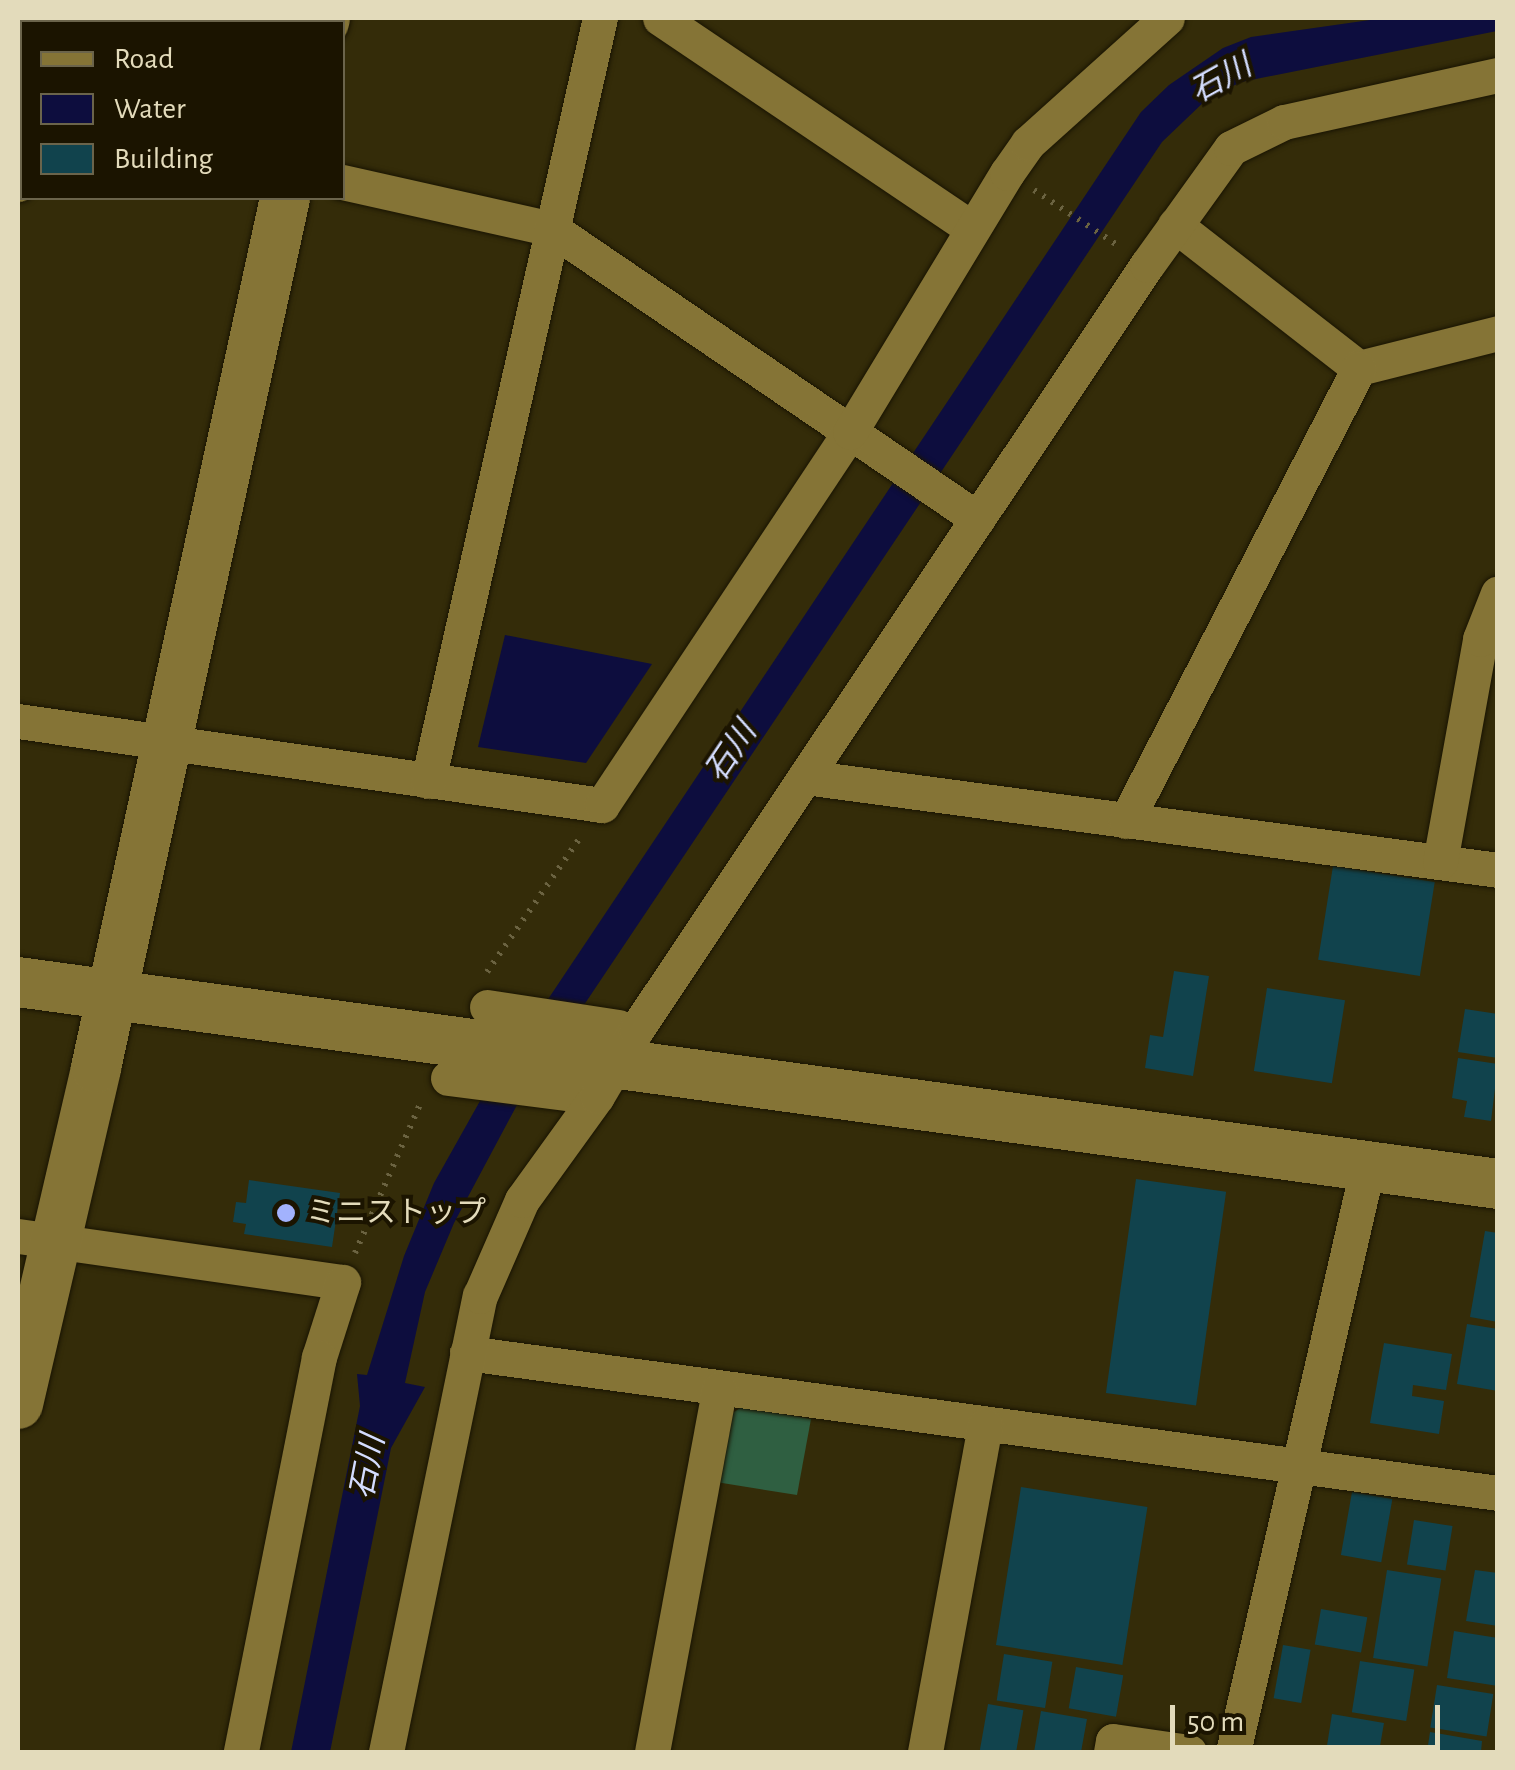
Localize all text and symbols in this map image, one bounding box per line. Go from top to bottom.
legend [20,20,345,200]
text: Road [114,44,174,74]
water label: 石川 [1184,47,1258,111]
text: Water [114,94,186,124]
text: Building [114,144,213,174]
water label: 石川 [697,715,765,789]
place label: ミニストップ [306,1195,486,1231]
marker: ミニストップ [275,1202,297,1224]
water label: 石川 [343,1432,393,1502]
scale bar [1175,1685,1445,1747]
text: 50 m [1187,1707,1244,1737]

